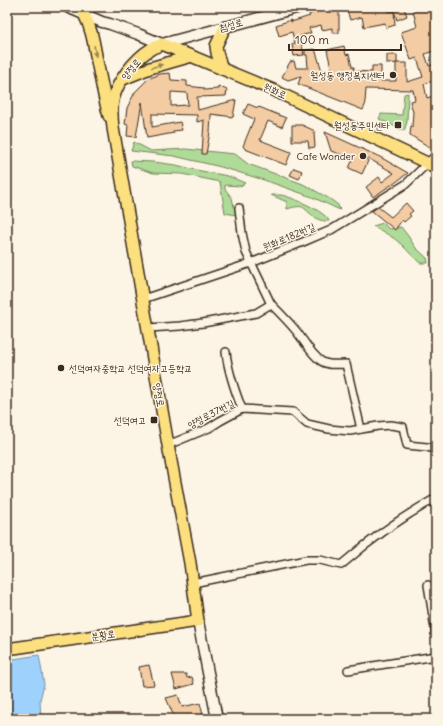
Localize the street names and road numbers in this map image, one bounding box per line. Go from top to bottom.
street label: 첨성로 [218,16,244,34]
street label: 양정로 [118,56,144,82]
street label: 원화로 [261,80,289,102]
street label: 원화로182번길 [261,220,317,254]
street label: 양정로 [151,382,167,408]
street label: 양정로37번길 [185,397,237,431]
street label: 분황로 [90,627,116,643]

